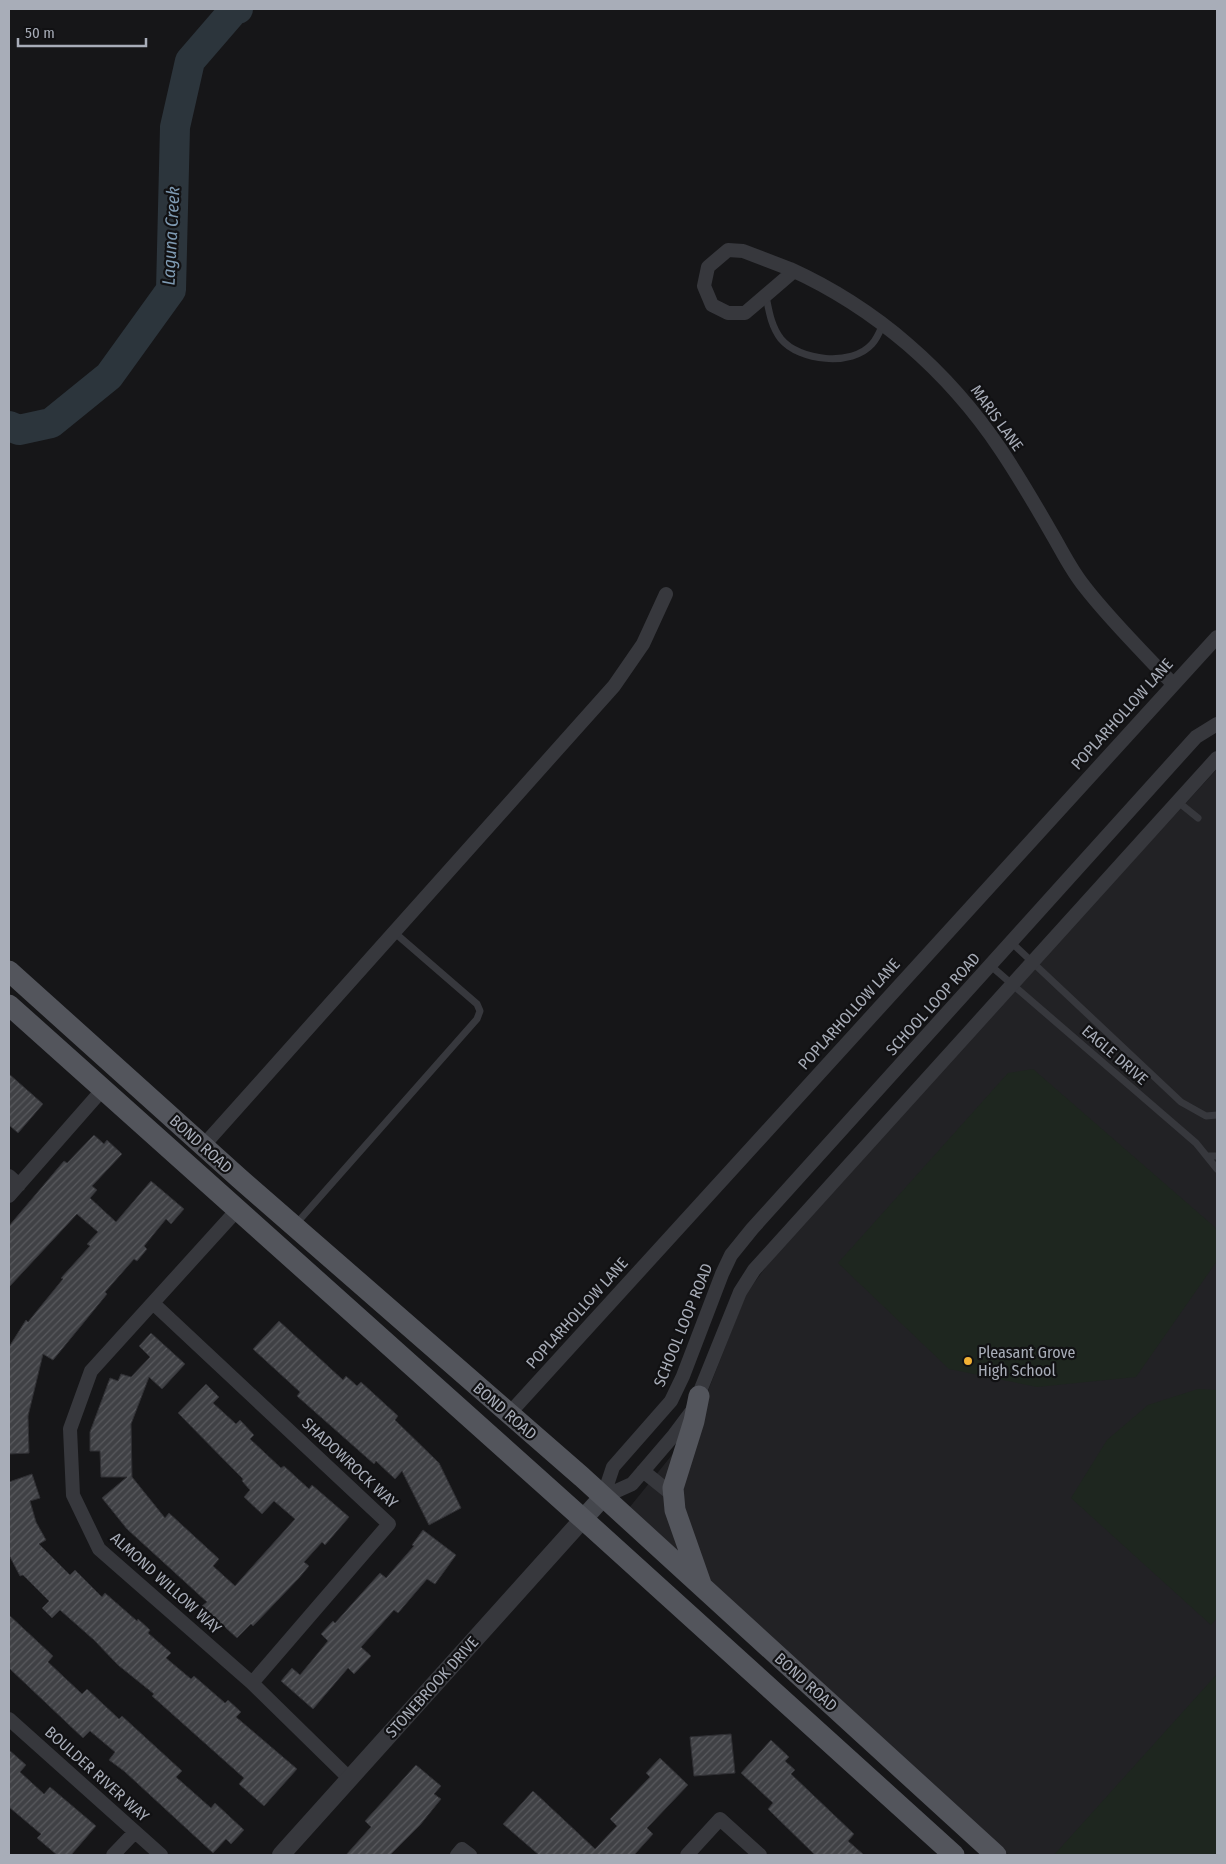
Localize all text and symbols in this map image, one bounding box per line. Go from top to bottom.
scale bar [18,15,145,47]
text: 50 m [25,24,55,42]
water label: Laguna Creek [157,186,185,286]
street label: MARIS LANE [967,381,1027,455]
street label: POPLARHOLLOW LANE [1067,655,1177,773]
street label: SCHOOL LOOP ROAD [882,949,984,1059]
street label: POPLARHOLLOW LANE [794,955,904,1073]
street label: EAGLE DRIVE [1078,1021,1152,1089]
street label: BOND ROAD [166,1111,236,1177]
street label: POPLARHOLLOW LANE [522,1254,632,1372]
street label: SCHOOL LOOP ROAD [650,1260,716,1390]
place label: Pleasant Grove High School [978,1343,1076,1380]
marker: Pleasant Grove High School [962,1355,974,1367]
street label: BOND ROAD [469,1378,541,1444]
street label: SHADOWROCK WAY [298,1414,402,1512]
street label: ALMOND WILLOW WAY [107,1528,225,1638]
street label: STONEBROOK DRIVE [382,1633,482,1741]
street label: BOND ROAD [771,1649,841,1715]
street label: BOULDER RIVER WAY [41,1722,153,1826]

